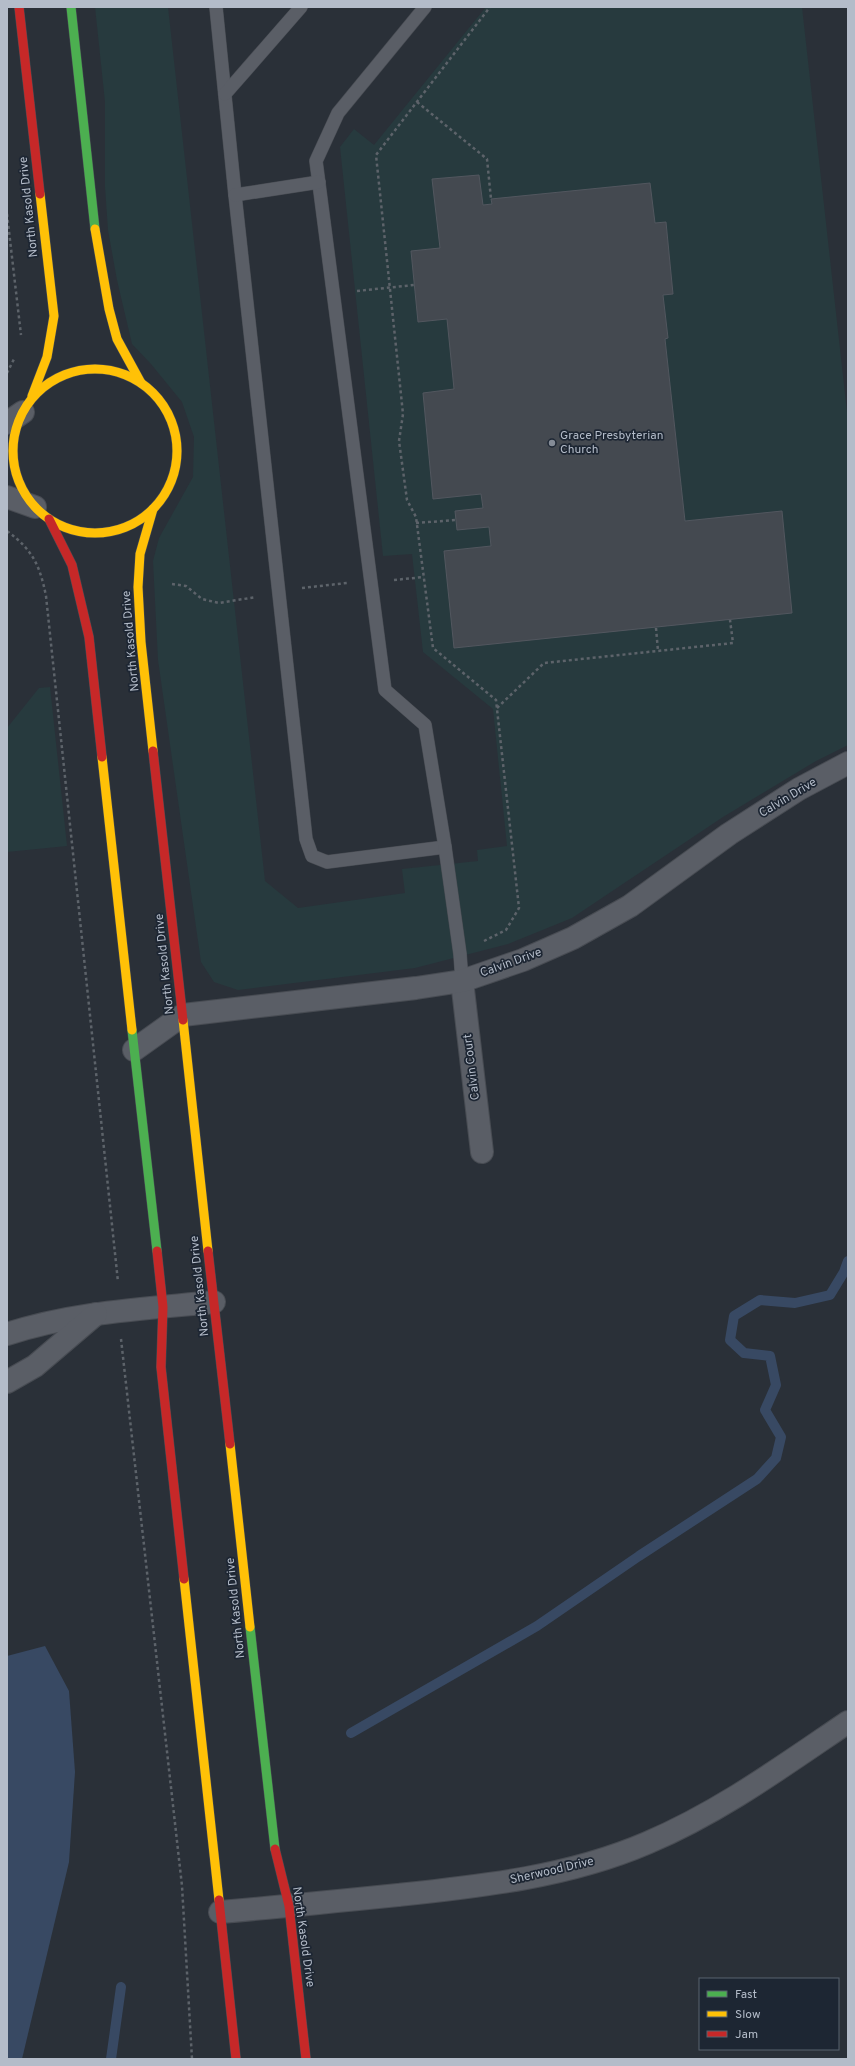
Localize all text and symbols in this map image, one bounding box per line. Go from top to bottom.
street label: North Kasold Drive [16,156,42,258]
place label: Grace Presbyterian Church [560,428,663,458]
marker: Grace Presbyterian Church [547,438,557,448]
street label: North Kasold Drive [119,590,143,692]
street label: Calvin Drive [756,775,820,821]
street label: North Kasold Drive [152,913,178,1015]
street label: Calvin Drive [478,944,544,982]
street label: Calvin Court [460,1033,484,1101]
street label: North Kasold Drive [187,1235,213,1337]
street label: North Kasold Drive [223,1557,249,1659]
street label: Sherwood Drive [508,1854,596,1888]
street label: North Kasold Drive [288,1886,318,1988]
legend [699,1978,839,2050]
text: Fast [735,1987,757,2003]
text: Slow [735,2007,761,2023]
text: Jam [735,2027,758,2043]

